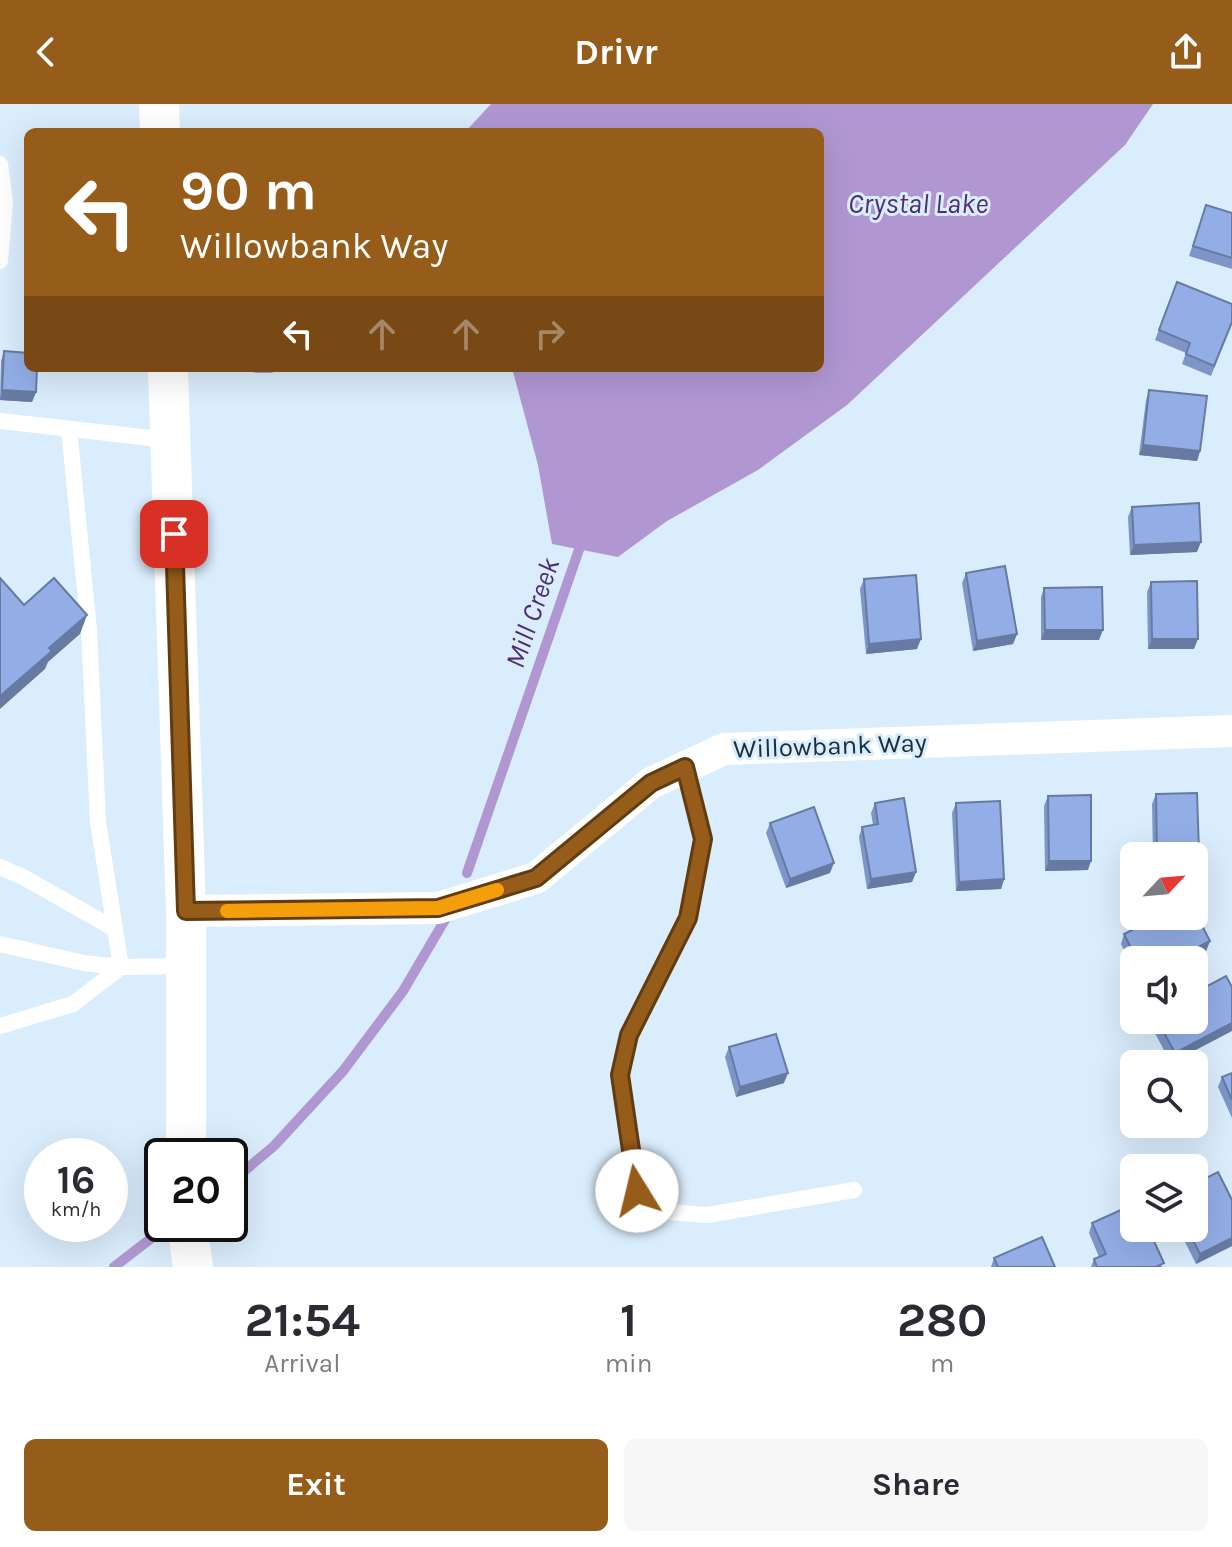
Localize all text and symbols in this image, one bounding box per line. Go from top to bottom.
icon: back [24,30,68,74]
icon: share [1164,30,1208,74]
text: Drivr [574,31,658,73]
text: 90 m [180,158,317,223]
icon: left [48,160,152,264]
water label: Crystal Lake [848,187,988,220]
text: Willowbank Way [180,225,448,267]
icon: left [276,312,320,356]
icon: ahead [360,312,404,356]
icon: ahead [444,312,488,356]
icon: right [528,312,572,356]
pin [140,500,208,568]
icon: arrive [152,512,196,556]
water label: Mill Creek [498,553,566,672]
street label: Willowbank Way [733,727,927,765]
north arrow [1120,842,1208,930]
map controls [1120,842,1208,1242]
button: sound [1120,946,1208,1034]
button: search [1120,1050,1208,1138]
speed limit sign: 20 [144,1138,248,1242]
position arrow [595,1149,679,1233]
button: layers [1120,1154,1208,1242]
text: 16 [57,1156,95,1203]
text: km/h [51,1198,101,1221]
text: 21:54 [245,1292,360,1348]
text: 1 [620,1292,637,1348]
text: 280 [897,1292,987,1348]
text: Arrival [264,1348,340,1379]
text: min [605,1348,652,1379]
text: m [930,1348,954,1379]
button: Exit [24,1439,608,1531]
button: Share [624,1439,1208,1531]

